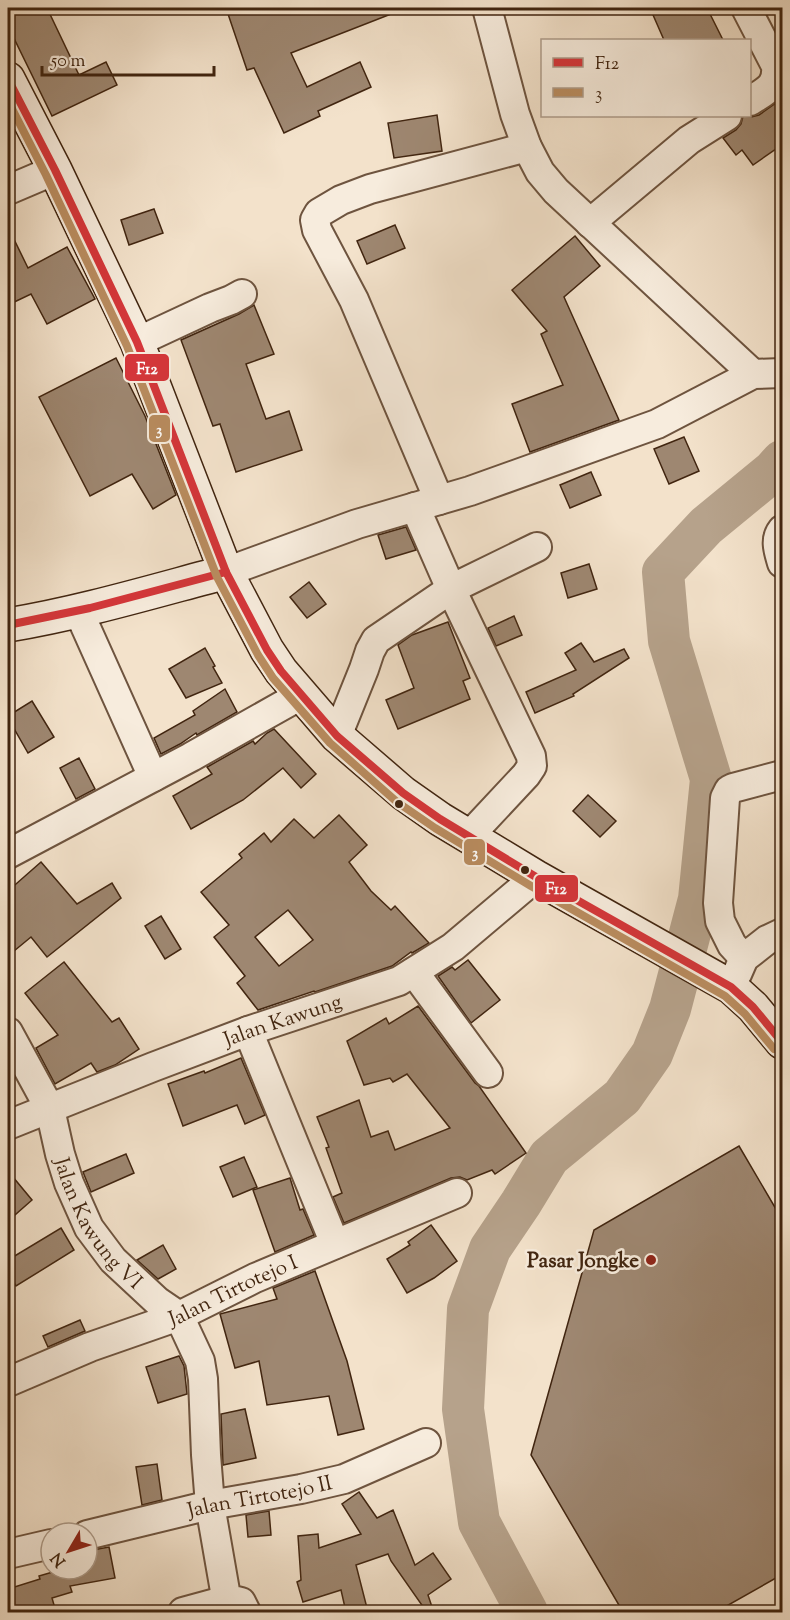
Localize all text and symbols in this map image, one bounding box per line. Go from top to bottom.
scale bar [42,39,214,77]
legend [541,39,751,117]
text: 50 m [50,49,86,75]
text: F12 [595,52,620,78]
text: 3 [595,82,602,108]
line badge: F12 [124,353,170,382]
text: F12 [136,359,158,382]
line badge: 3 [148,414,171,443]
text: 3 [156,420,163,443]
unlabelled marker [393,798,405,810]
line badge: 3 [463,838,486,866]
text: 3 [472,843,479,866]
unlabelled marker [519,864,531,876]
line badge: F12 [534,874,579,903]
text: F12 [545,879,567,902]
street label: Jalan Kawung [219,988,346,1056]
street label: Jalan Kawung VI [45,1153,149,1297]
place label: Pasar Jongke [527,1247,639,1277]
street label: Jalan Tirtotejo I [164,1249,303,1336]
marker: Pasar Jongke [644,1253,658,1267]
street label: Jalan Tirtotejo II [184,1469,336,1527]
north arrow [39,1521,99,1581]
text: N [46,1546,72,1571]

